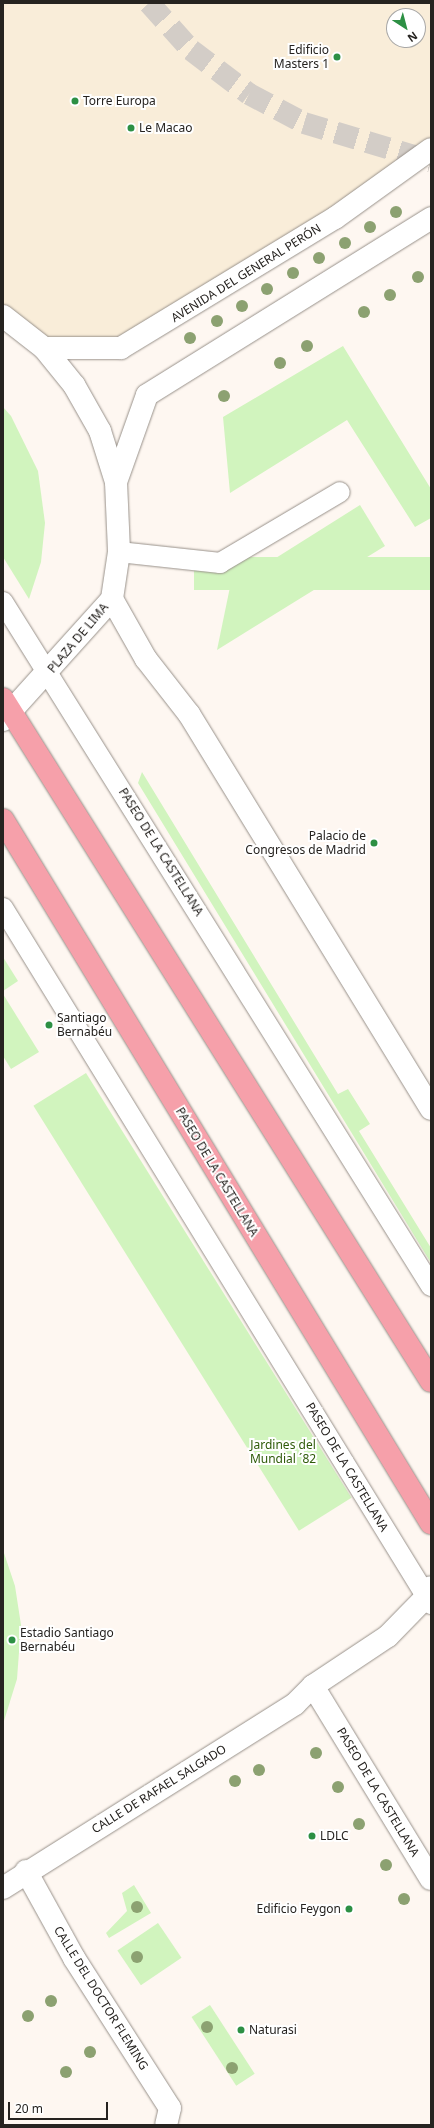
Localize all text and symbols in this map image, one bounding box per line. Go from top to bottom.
north arrow [386,8,426,48]
text: N [405,29,421,46]
place label: Edificio Masters 1 [274,43,329,71]
marker: Edificio Masters 1 [332,52,342,62]
place label: Torre Europa [83,94,156,108]
marker: Torre Europa [70,96,80,106]
place label: Le Macao [139,121,193,135]
marker: Le Macao [126,123,136,133]
street label: AVENIDA DEL GENERAL PERÓN [168,221,324,325]
street label: PLAZA DE LIMA [45,600,111,676]
street label: PASEO DE LA CASTELLANA [116,785,206,919]
place label: Palacio de Congresos de Madrid [245,829,366,857]
marker: Palacio de Congresos de Madrid [369,838,379,848]
place label: Santiago Bernabéu [57,1011,112,1039]
marker: Santiago Bernabéu [44,1020,54,1030]
street label: PASEO DE LA CASTELLANA [173,1105,261,1239]
street label: PASEO DE LA CASTELLANA [303,1400,391,1534]
park label: Jardines del Mundial ´82 [250,1438,316,1466]
place label: Estadio Santiago Bernabéu [20,1626,114,1654]
marker: Estadio Santiago Bernabéu [7,1635,17,1645]
street label: PASEO DE LA CASTELLANA [334,1725,422,1859]
street label: CALLE DE RAFAEL SALGADO [89,1742,229,1836]
place label: LDLC [320,1829,349,1843]
marker: LDLC [307,1831,317,1841]
place label: Edificio Feygon [256,1902,341,1916]
marker: Edificio Feygon [344,1904,354,1914]
street label: CALLE DEL DOCTOR FLEMING [51,1924,151,2072]
place label: Naturasi [249,2023,297,2037]
marker: Naturasi [236,2025,246,2035]
scale bar [10,2094,110,2120]
text: 20 m [15,2100,43,2117]

